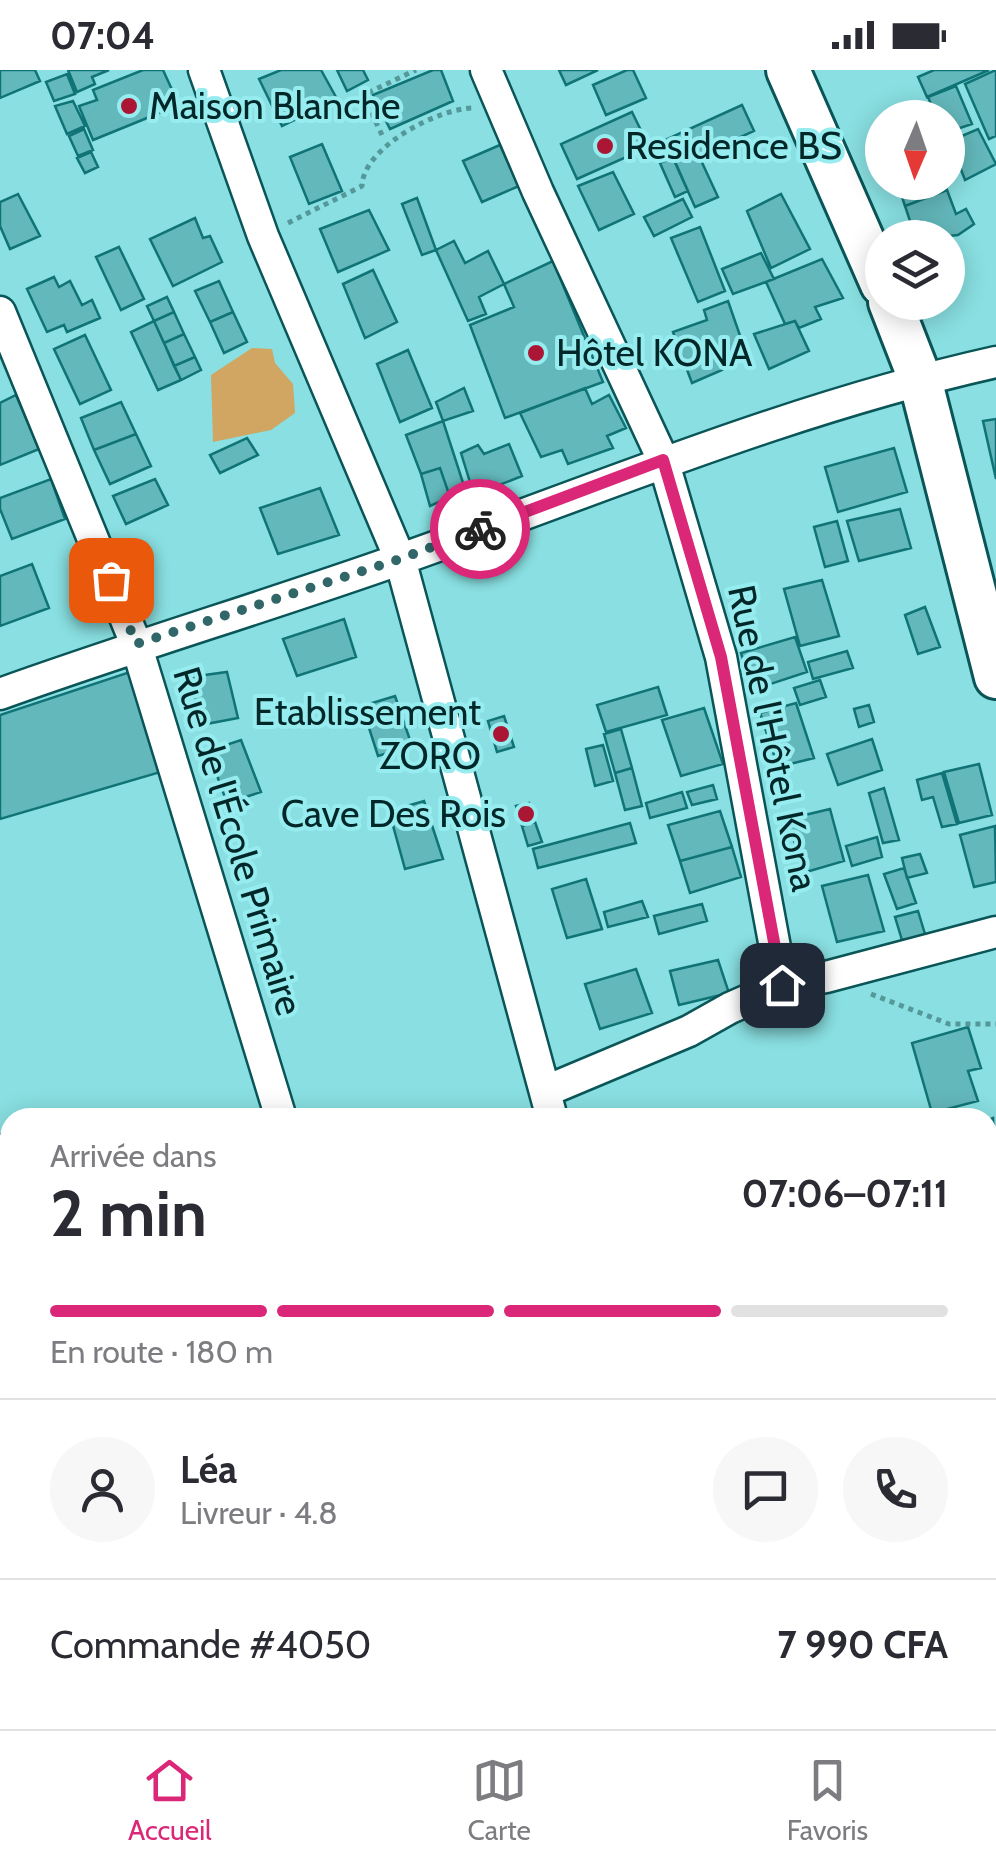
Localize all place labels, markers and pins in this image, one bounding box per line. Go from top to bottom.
place label: Maison Blanche [149,82,401,129]
marker: Maison Blanche [118,95,140,117]
place label: Residence BS [625,122,842,169]
marker: Residence BS [594,135,616,157]
place label: Hôtel KONA [556,329,753,376]
marker: Hôtel KONA [525,342,547,364]
pin [69,538,154,623]
place label: Etablissement ZORO [254,688,481,779]
marker: Etablissement ZORO [490,723,512,745]
place label: Cave Des Rois [281,790,506,837]
marker: Cave Des Rois [515,803,537,825]
pin [740,943,825,1028]

